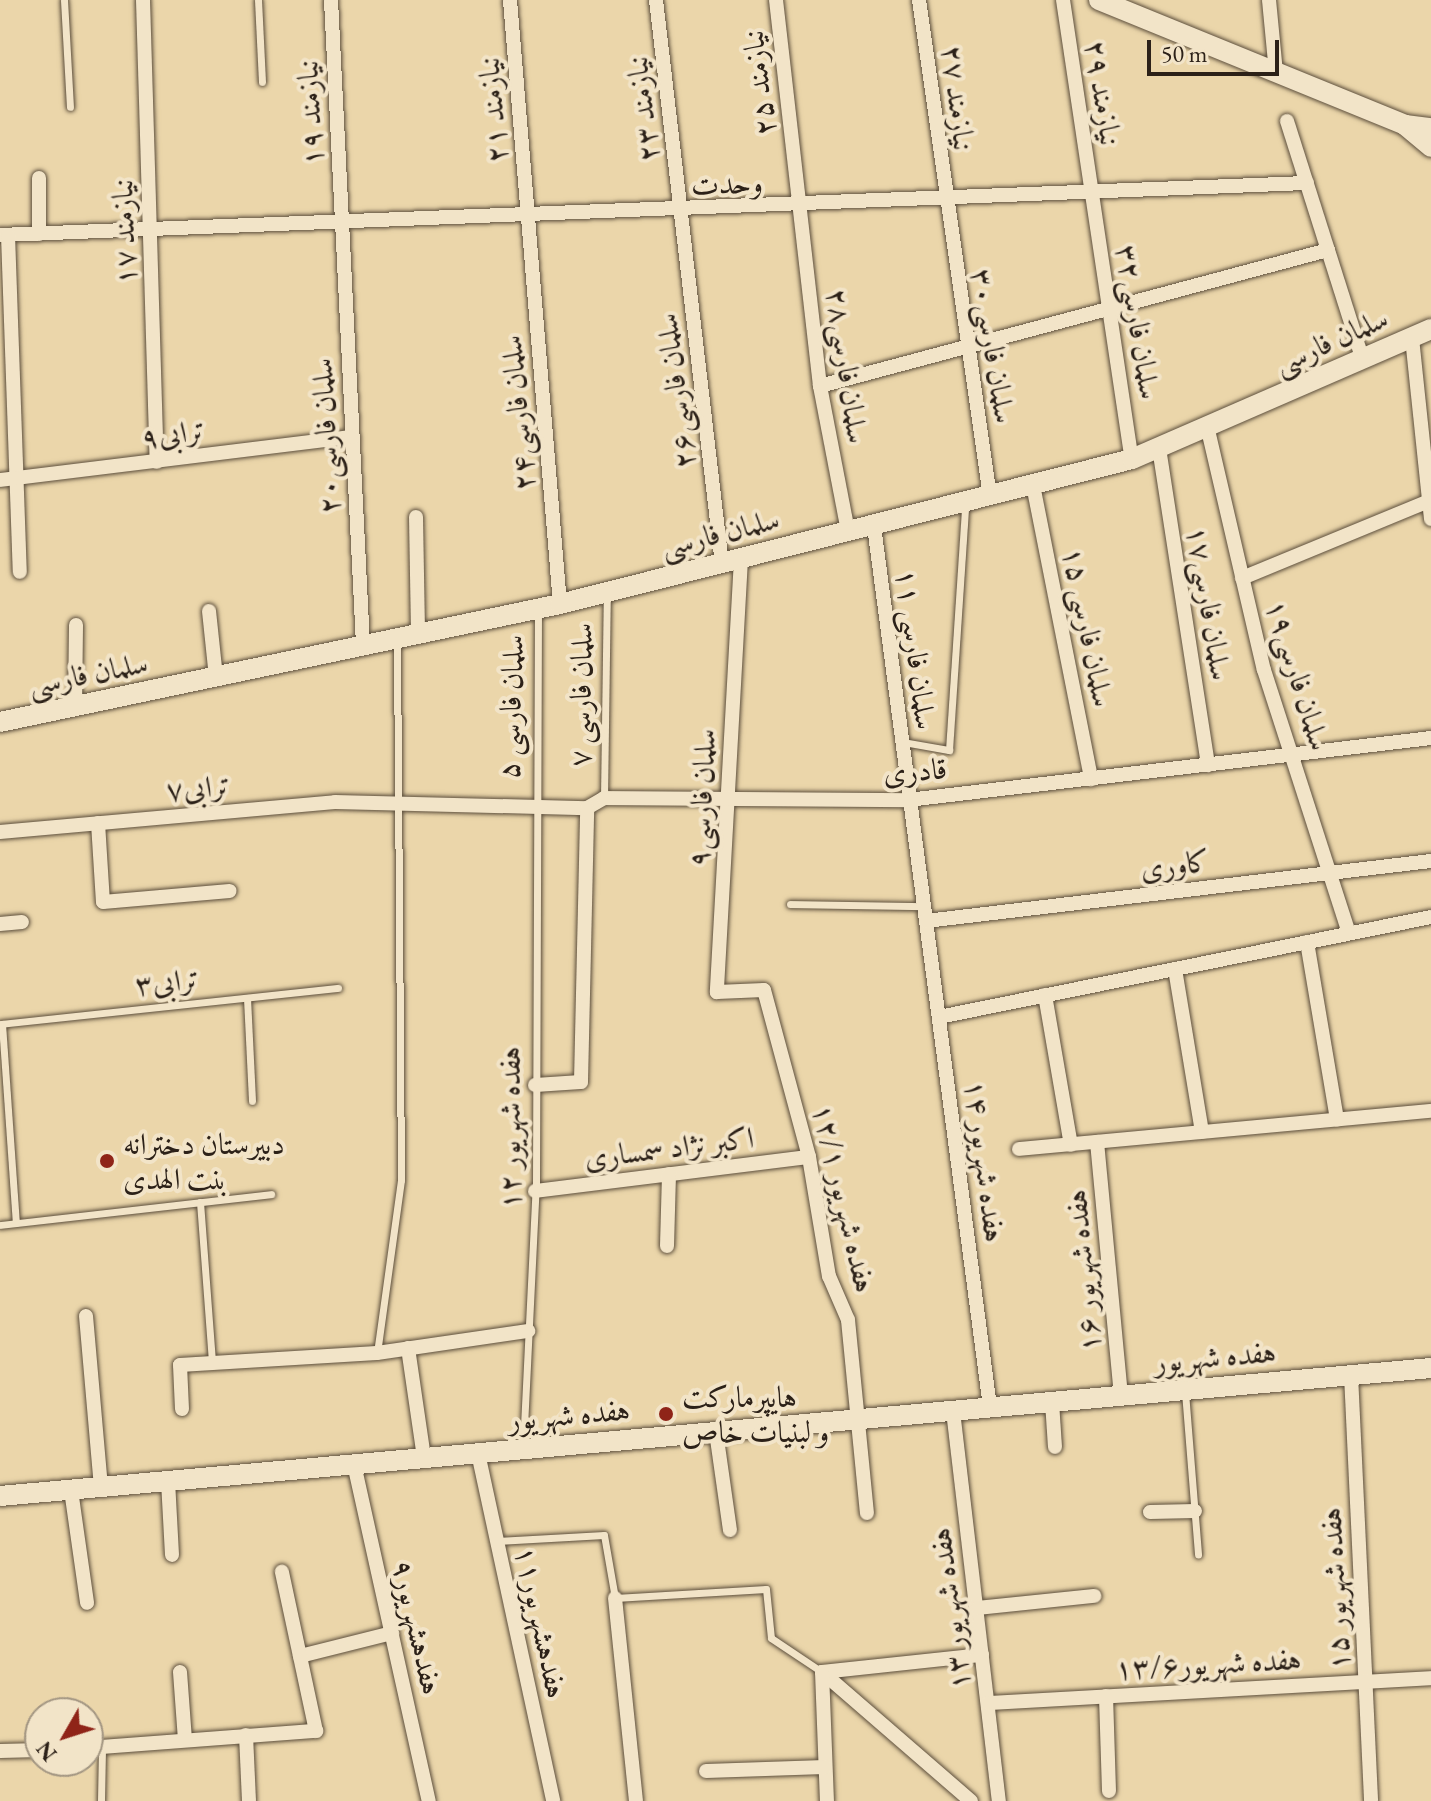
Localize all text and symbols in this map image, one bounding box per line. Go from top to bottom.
scale bar [1151,24,1283,74]
street label: نیازمند ۲۵ [735,28,783,138]
street label: نیازمند ۲۹ [1077,38,1129,148]
text: 50 m [1161,38,1208,69]
street label: نیازمند ۲۷ [934,43,982,153]
street label: نیازمند ۲۳ [619,54,667,164]
street label: نیازمند ۲۱ [470,55,516,165]
street label: نیازمند ۱۹ [289,59,331,167]
street label: وحدت [690,165,764,203]
street label: نیازمند ۱۷ [104,178,144,286]
street label: سلمان فارسی۳۲ [1108,242,1168,402]
street label: سلمان فارسی۳۰ [963,266,1023,426]
street label: سلمان فارسی۲۸ [818,286,876,446]
street label: سلمان فارسی [1268,300,1394,382]
street label: سلمان فارسی۲۶ [649,311,703,471]
street label: سلمان فارسی۲۴ [493,334,543,492]
street label: سلمان فارسی۲۰ [304,357,348,515]
street label: ترابی۹ [139,412,207,456]
street label: سلمان فارسی [657,501,783,565]
street label: سلمان فارسی۱۷ [1179,523,1239,683]
street label: سلمان فارسی ۱۵ [1055,544,1121,710]
street label: سلمان فارسی ۱۱ [888,566,944,732]
street label: سلمان فارسی۱۹ [1258,595,1338,755]
street label: سلمان فارسی ۷ [562,622,600,768]
street label: سلمان فارسی ۵ [490,634,532,780]
street label: سلمان فارسی [25,645,151,703]
street label: سلمان فارسی۹ [680,728,724,868]
street label: قادری [882,751,948,791]
street label: ترابی۷ [164,767,232,809]
street label: کاوری [1138,843,1212,887]
street label: ترابی۳ [133,961,201,1003]
street label: هفده شهریور ۱۲ [492,1046,528,1210]
street label: هفده شهریور ۱۴ [957,1078,1013,1244]
street label: هفده شهریور ۱۲/۱ [805,1100,883,1296]
street label: اکبر نژاد سمساری [582,1120,756,1176]
place label: دبیرستان دخترانه بنت الهدی [123,1126,285,1196]
marker: دبیرستان دخترانه بنت الهدی [98,1152,116,1170]
street label: هفده شهریور ۱۶ [1058,1188,1108,1354]
street label: هفده شهریور [1153,1334,1277,1380]
place label: هایپرمارکت و لبنیات خاص [682,1379,829,1450]
street label: هفده شهریور [507,1392,631,1438]
marker: هایپرمارکت و لبنیات خاص [657,1405,675,1423]
street label: هفده شهریور ۱۵ [1313,1507,1357,1671]
street label: هفده شهریور ۱۳ [922,1526,978,1692]
street label: هفدهشهریور۱۱ [507,1543,575,1701]
street label: هفدهشهریور۹ [384,1556,450,1698]
street label: هفده شهریور۱۳/۶ [1114,1641,1302,1687]
north arrow [24,1697,104,1777]
text: N [30,1735,63,1767]

